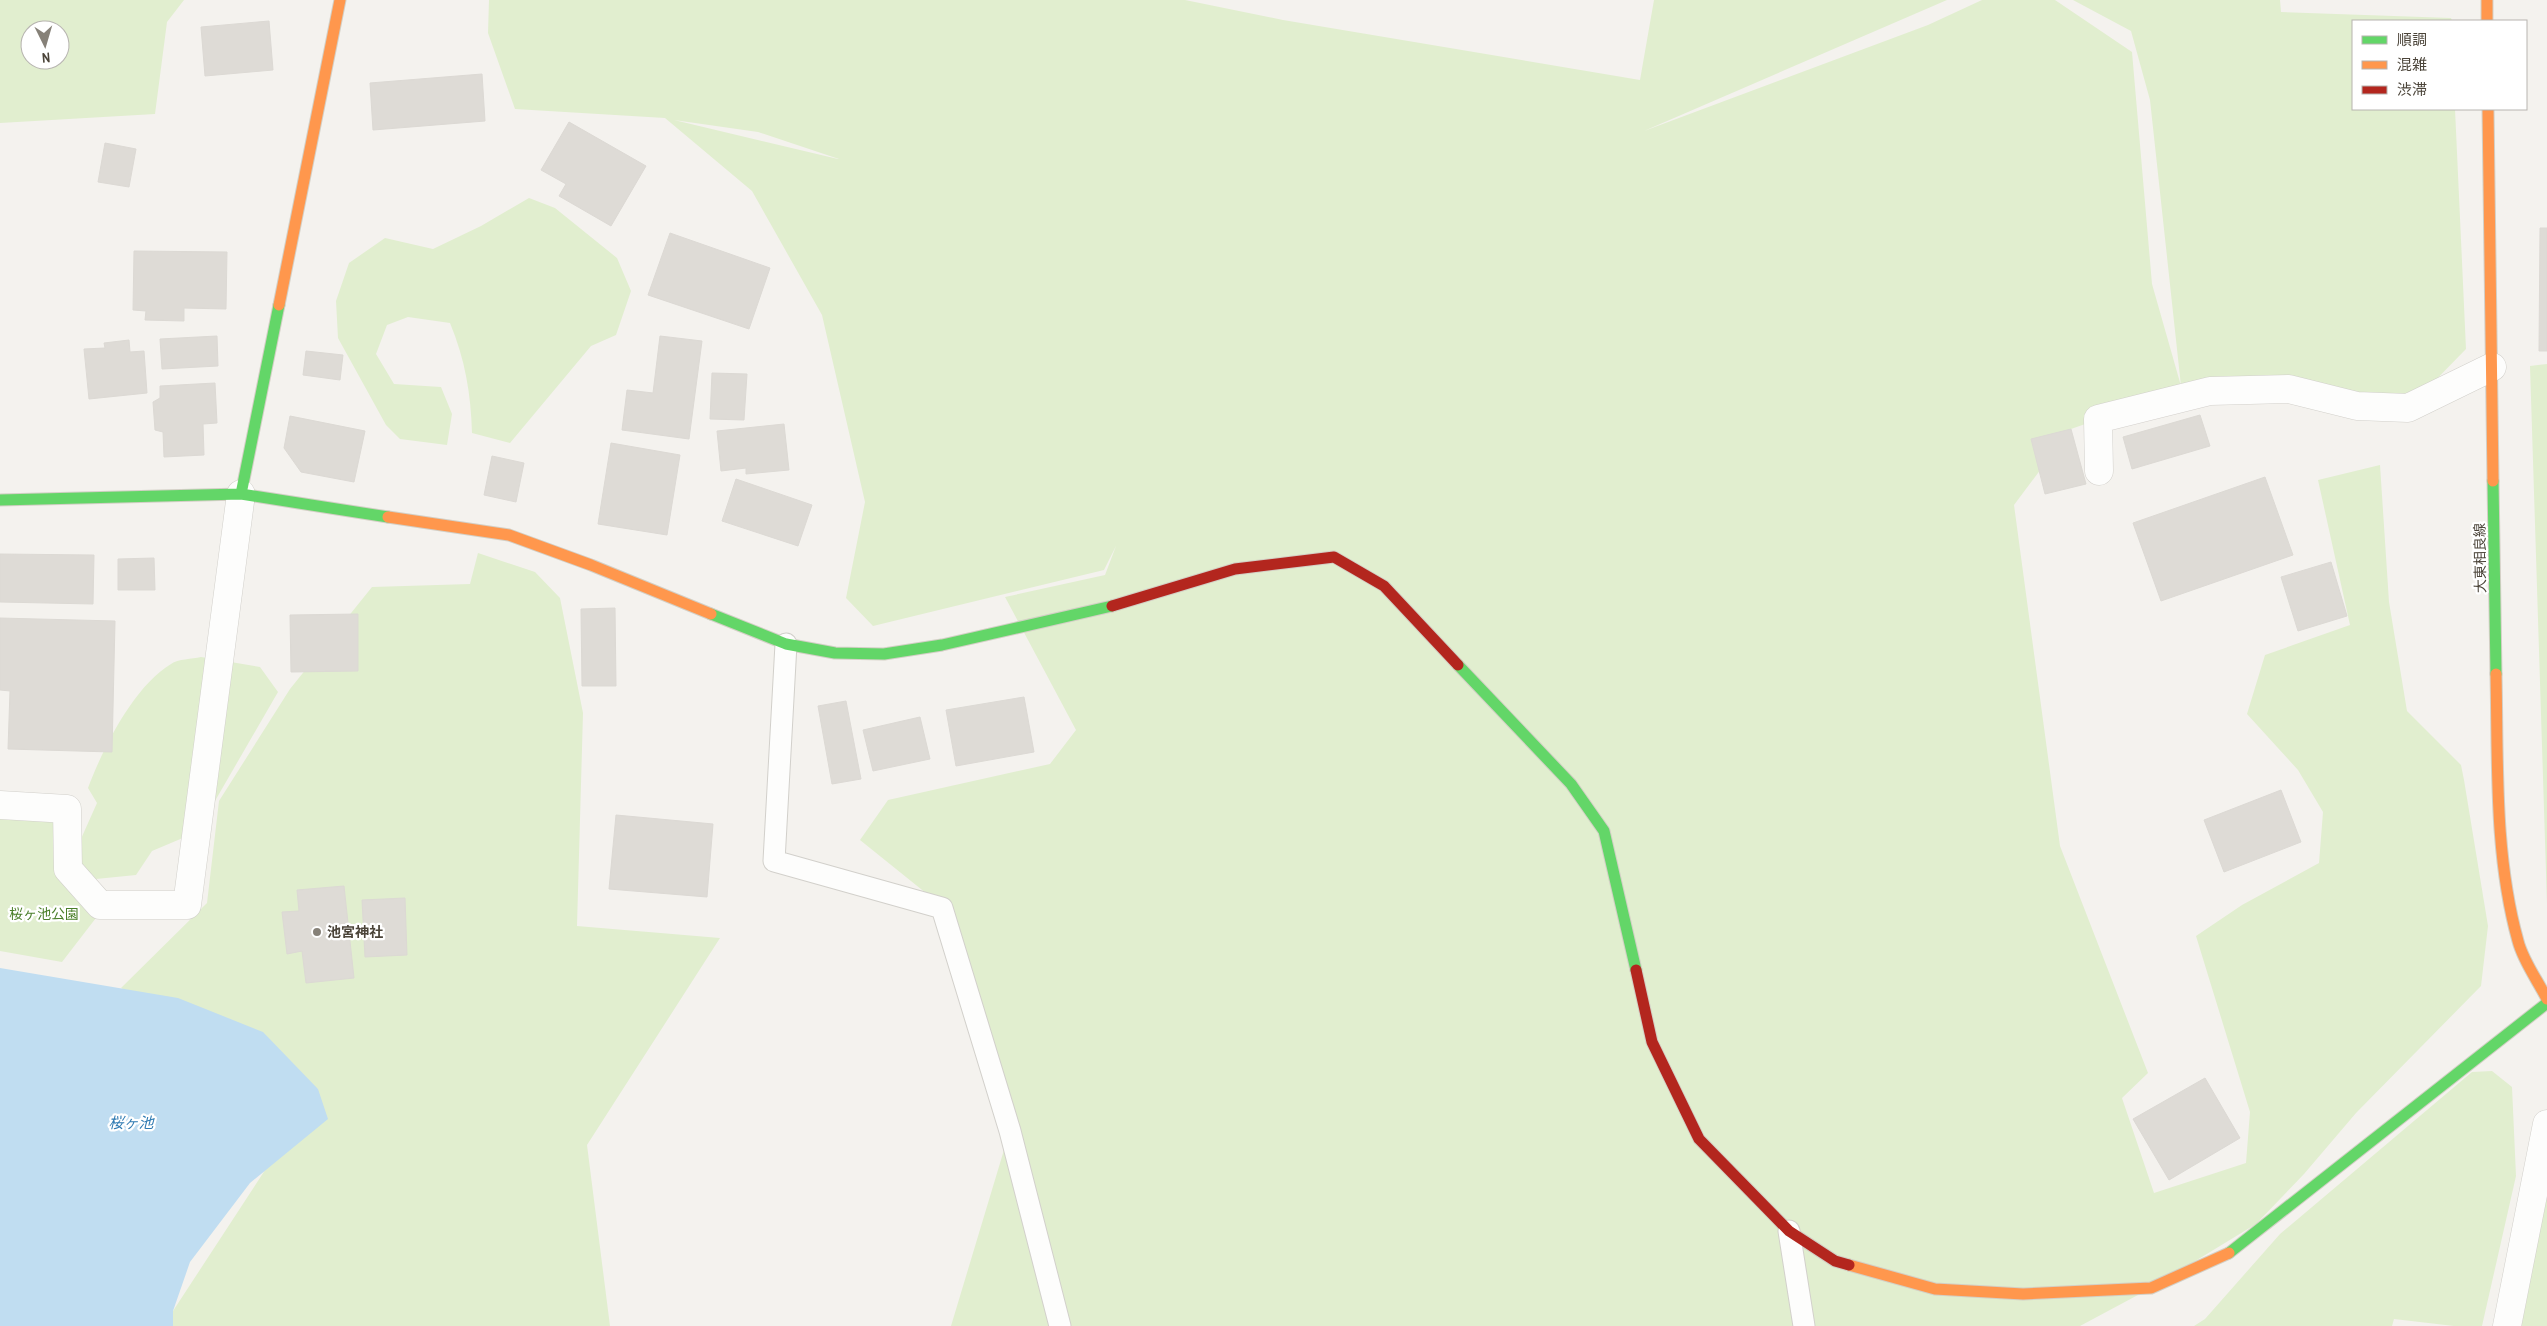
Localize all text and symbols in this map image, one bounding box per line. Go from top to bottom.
north arrow [20,20,70,70]
legend [2352,20,2527,110]
text: 順調 [2397,29,2427,50]
text: N [41,49,51,67]
text: 混雑 [2397,54,2427,75]
text: 渋滞 [2397,79,2427,100]
street label: 大東相良線 [2470,523,2490,593]
park label: 桜ヶ池公園 [9,905,79,923]
place label: 池宮神社 [327,923,383,941]
marker: 池宮神社 [311,926,323,938]
water label: 桜ヶ池 [108,1112,155,1133]

